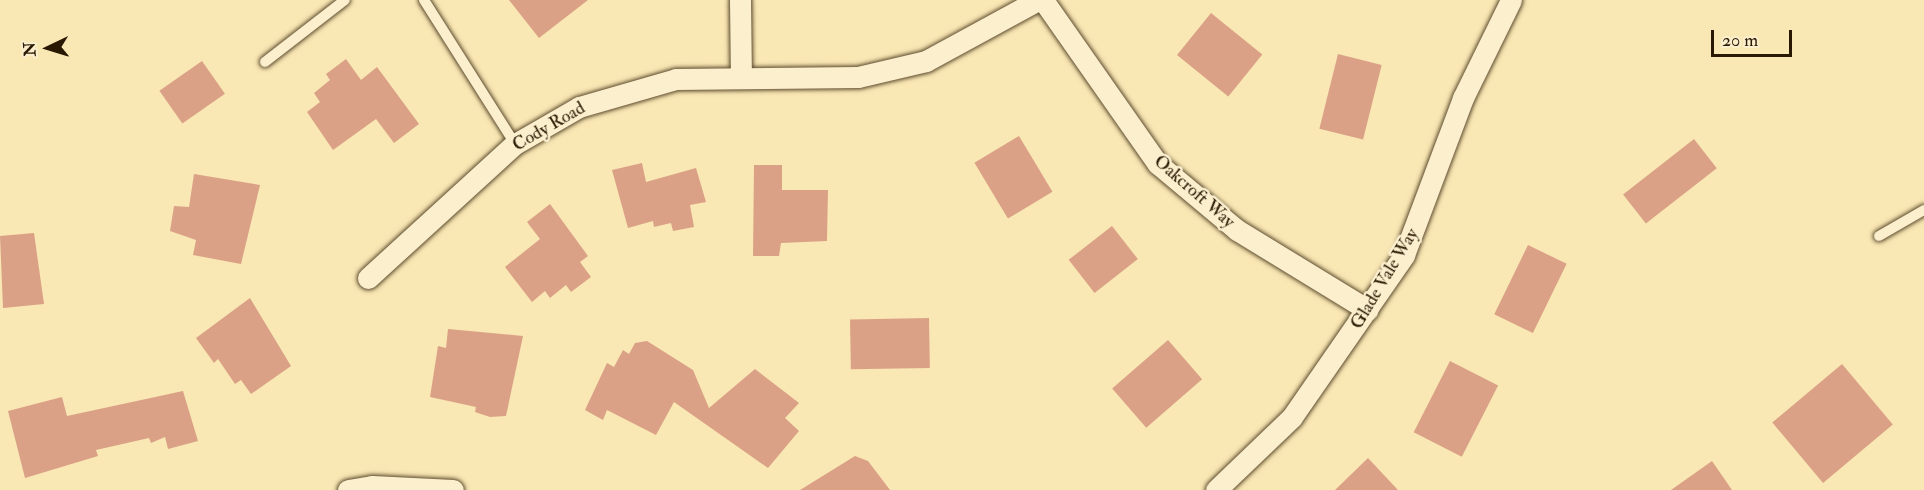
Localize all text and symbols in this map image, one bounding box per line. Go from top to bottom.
north arrow [18,18,78,78]
scale bar [1714,18,1795,56]
text: 20 m [1722,29,1758,52]
text: N [20,41,41,57]
street label: Cody Road [509,98,589,156]
street label: Oakcroft Way [1149,151,1239,233]
street label: Glade Vale Way [1346,225,1424,333]

